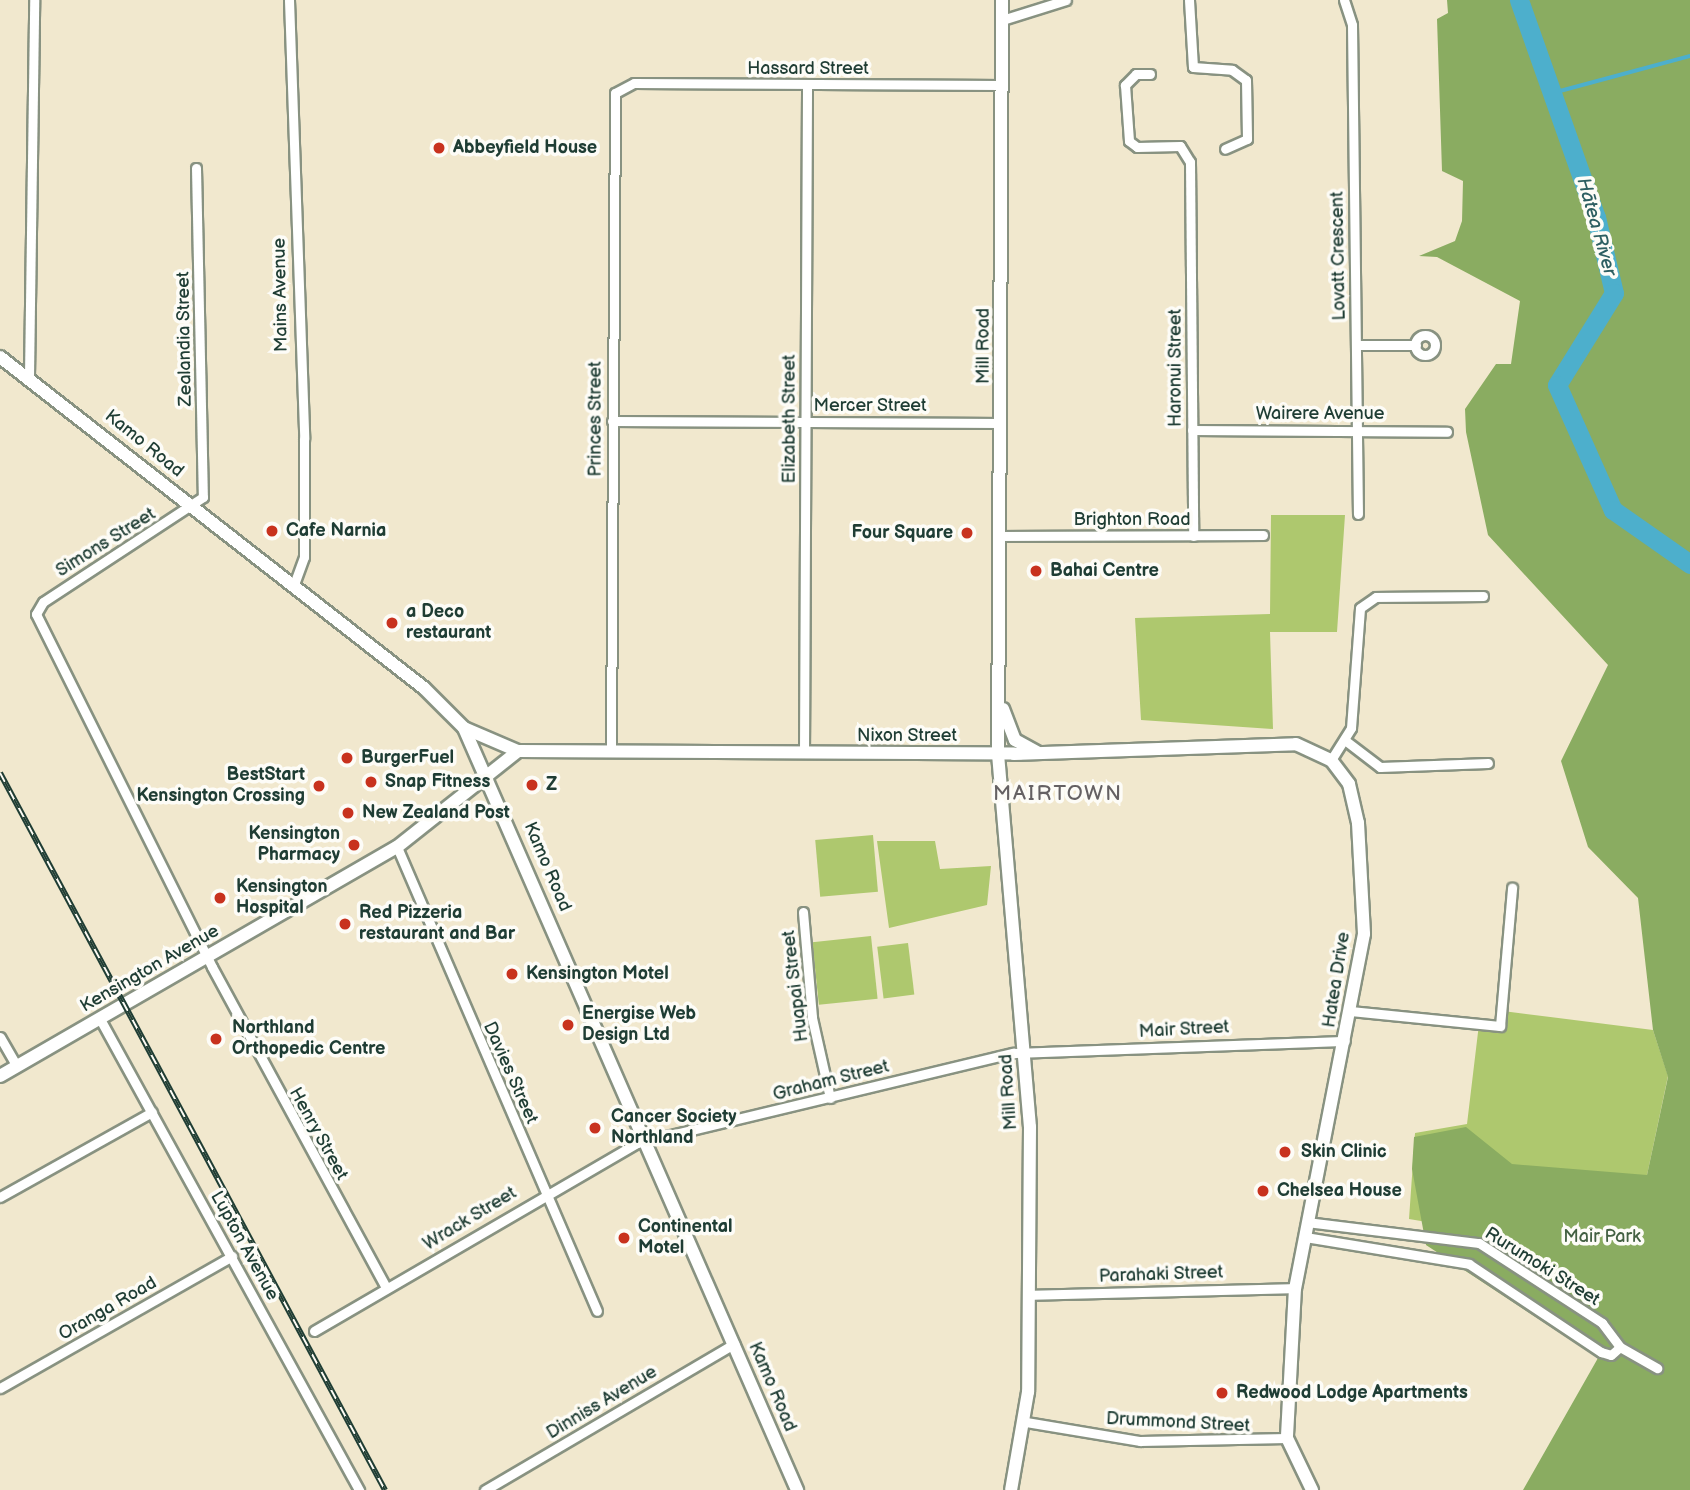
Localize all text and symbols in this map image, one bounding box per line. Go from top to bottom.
street label: Hassard Street [747,58,869,80]
place label: Abbeyfield House [453,137,597,159]
marker: Abbeyfield House [431,140,447,156]
water label: Hātea River [1571,175,1621,279]
street label: Lovatt Crescent [1327,191,1351,321]
street label: Mains Avenue [269,238,293,352]
street label: Zealandia Street [173,271,197,407]
street label: Mill Road [973,308,995,384]
street label: Haronui Street [1165,309,1187,427]
street label: Elizabeth Street [779,354,801,484]
street label: Princes Street [585,361,607,477]
street label: Mercer Street [813,395,927,417]
street label: Wairere Avenue [1256,403,1384,425]
street label: Kamo Road [100,406,188,482]
street label: Simons Street [52,504,160,582]
street label: Brighton Road [1073,509,1191,531]
place label: Cafe Narnia [286,520,386,542]
place label: Four Square [851,522,953,544]
marker: Cafe Narnia [264,523,280,539]
marker: Four Square [959,525,975,541]
place label: Bahai Centre [1050,560,1159,582]
marker: Bahai Centre [1028,563,1044,579]
place label: a Deco restaurant [406,602,491,644]
marker: a Deco restaurant [384,615,400,631]
street label: Nixon Street [857,725,957,747]
place label: BurgerFuel [361,747,454,769]
marker: BurgerFuel [339,750,355,766]
place label: BestStart Kensington Crossing [137,765,305,808]
place label: Snap Fitness [385,771,490,793]
marker: Snap Fitness [363,774,379,790]
place label: Z [546,774,557,796]
marker: Z [524,777,540,793]
marker: BestStart Kensington Crossing [311,778,327,794]
district label: MAIRTOWN [994,781,1122,807]
place label: New Zealand Post [362,802,510,824]
marker: New Zealand Post [340,805,356,821]
street label: Kamo Road [518,819,576,915]
place label: Kensington Pharmacy [249,824,340,866]
marker: Kensington Pharmacy [346,837,362,853]
place label: Kensington Hospital [236,877,327,920]
marker: Kensington Hospital [210,888,230,908]
place label: Red Pizzeria restaurant and Bar [359,903,515,946]
marker: Red Pizzeria restaurant and Bar [337,916,353,932]
street label: Kensington Avenue [77,921,223,1017]
street label: Huapai Street [778,929,814,1043]
street label: Hatea Drive [1319,931,1355,1029]
place label: Kensington Motel [526,963,669,985]
marker: Kensington Motel [504,966,520,982]
place label: Energise Web Design Ltd [582,1004,696,1046]
marker: Energise Web Design Ltd [560,1017,576,1033]
street label: Mair Street [1138,1017,1230,1043]
place label: Northland Orthopedic Centre [232,1018,385,1060]
street label: Davies Street [478,1018,542,1128]
marker: Northland Orthopedic Centre [206,1029,226,1049]
street label: Mill Road [996,1053,1022,1131]
street label: Graham Street [771,1056,891,1106]
street label: Henry Street [283,1083,353,1185]
place label: Cancer Society Northland [611,1107,736,1150]
marker: Cancer Society Northland [585,1118,605,1138]
place label: Skin Clinic [1301,1141,1387,1163]
marker: Skin Clinic [1275,1142,1295,1162]
place label: Chelsea House [1277,1180,1402,1202]
street label: Wrack Street [419,1183,521,1255]
marker: Chelsea House [1255,1183,1271,1199]
street label: Lupton Avenue [205,1188,283,1304]
place label: Continental Motel [638,1217,733,1260]
street label: Rurumoki Street [1480,1223,1604,1311]
park label: Mair Park [1563,1226,1641,1248]
marker: Continental Motel [616,1230,632,1246]
street label: Parahaki Street [1098,1262,1224,1288]
street label: Oranga Road [55,1272,161,1346]
street label: Kamo Road [743,1339,801,1435]
street label: Dinniss Avenue [543,1362,661,1444]
place label: Redwood Lodge Apartments [1236,1382,1468,1404]
marker: Redwood Lodge Apartments [1214,1385,1230,1401]
street label: Drummond Street [1105,1408,1251,1438]

